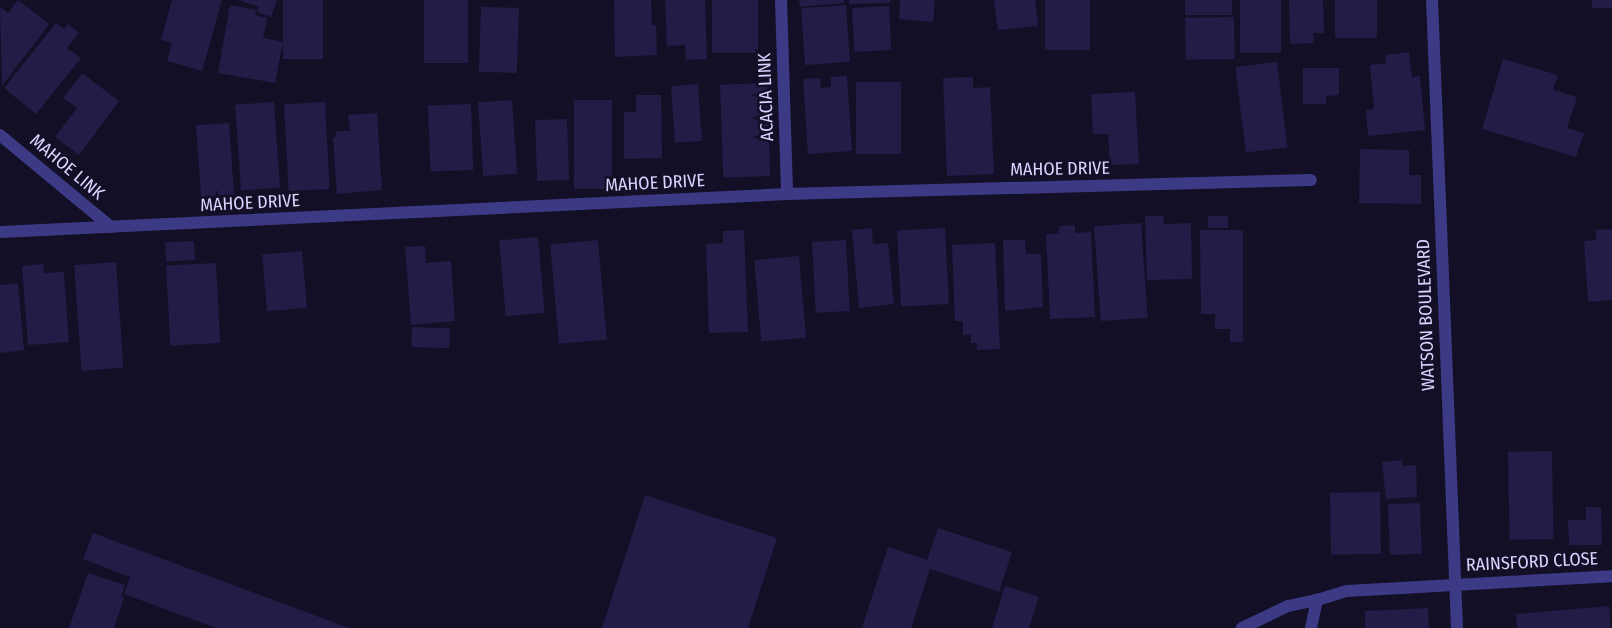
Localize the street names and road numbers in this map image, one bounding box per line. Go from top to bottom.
street label: ACACIA LINK [754,52,778,142]
street label: MAHOE LINK [25,130,109,204]
street label: MAHOE DRIVE [1010,157,1110,181]
street label: MAHOE DRIVE [605,170,705,196]
street label: MAHOE DRIVE [200,190,300,216]
street label: WATSON BOULEVARD [1413,239,1439,391]
street label: RAINSFORD CLOSE [1465,548,1599,576]

